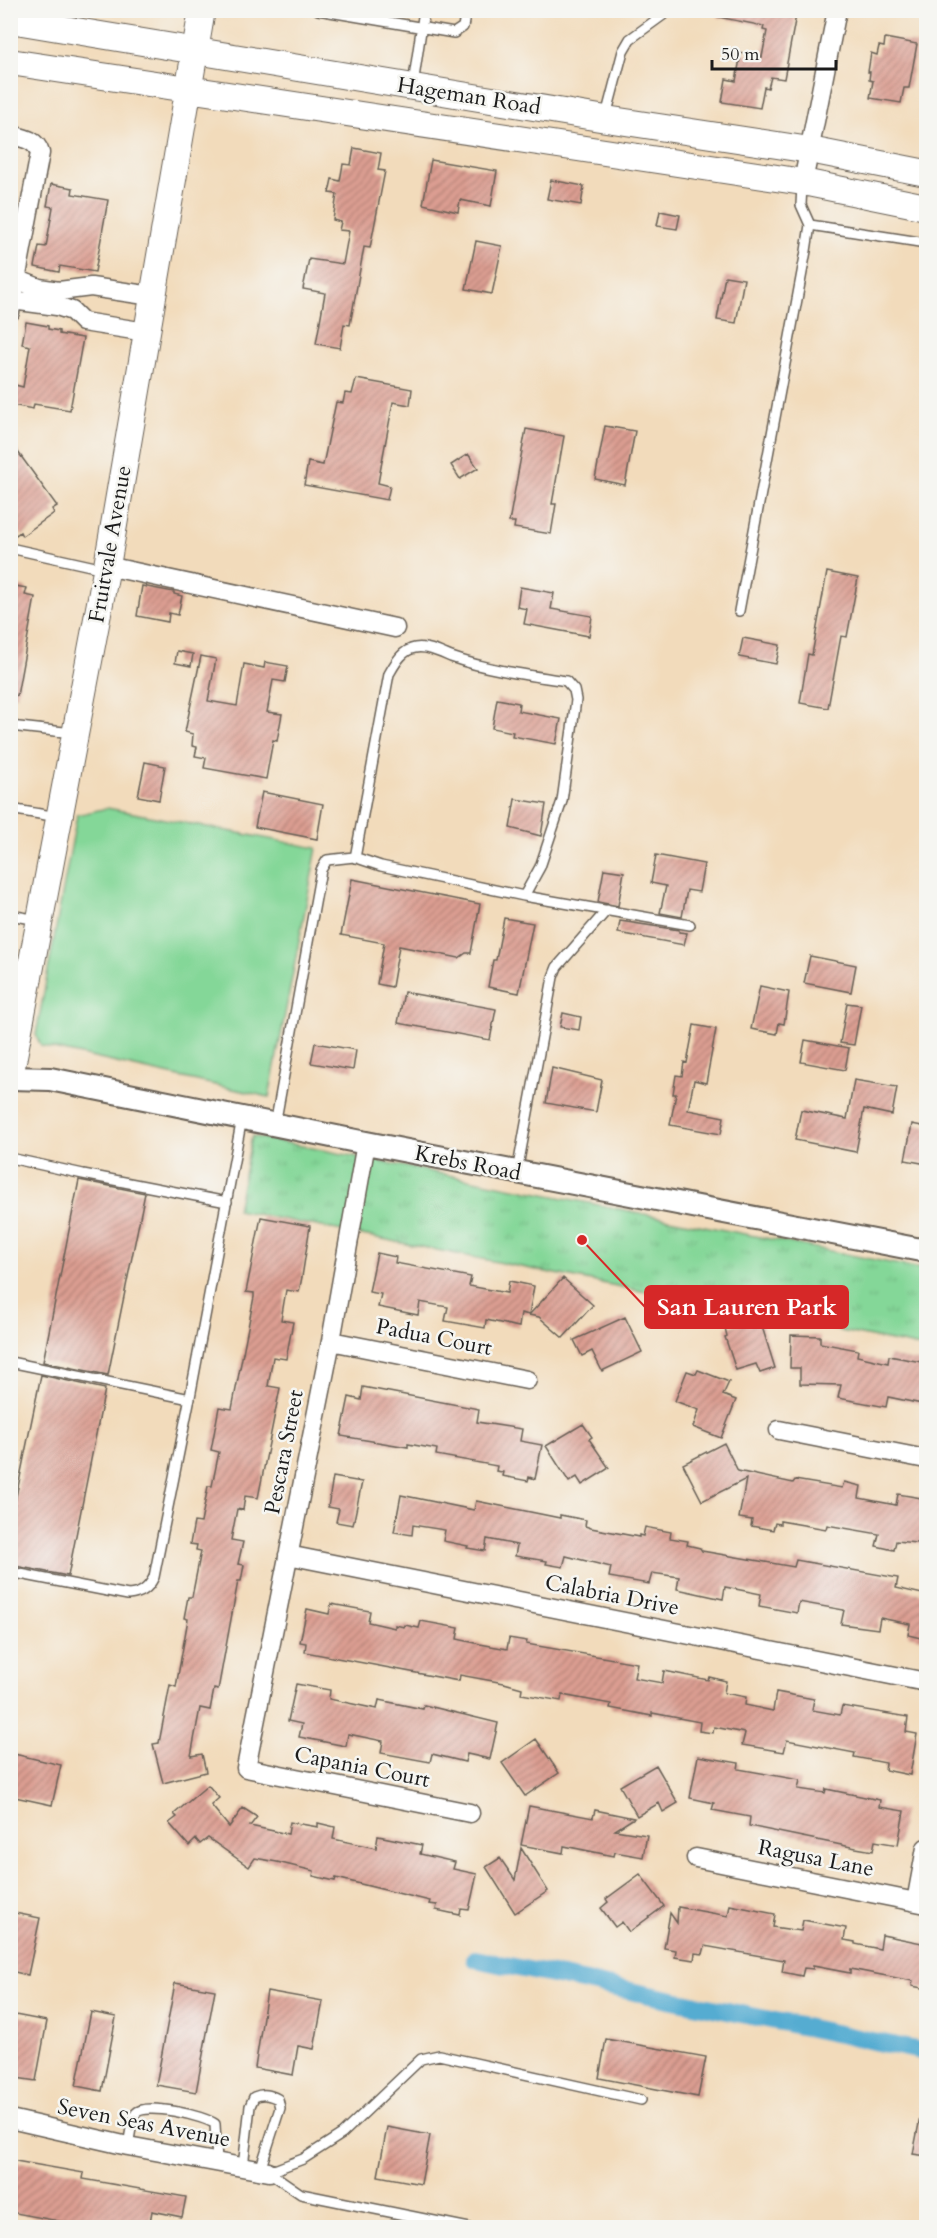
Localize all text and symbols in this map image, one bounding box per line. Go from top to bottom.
scale bar [712,33,836,71]
text: 50 m [721,42,760,67]
street label: Hageman Road [395,70,543,122]
street label: Fruitvale Avenue [81,463,139,625]
street label: Krebs Road [412,1138,524,1188]
callout: San Lauren Park [645,1286,848,1328]
text: San Lauren Park [657,1291,837,1324]
street label: Padua Court [373,1311,495,1363]
street label: Pescara Street [257,1387,311,1517]
street label: Calabria Drive [542,1567,682,1623]
street label: Capania Court [292,1739,432,1795]
street label: Ragusa Lane [756,1832,876,1884]
street label: Seven Seas Avenue [55,2092,233,2154]

